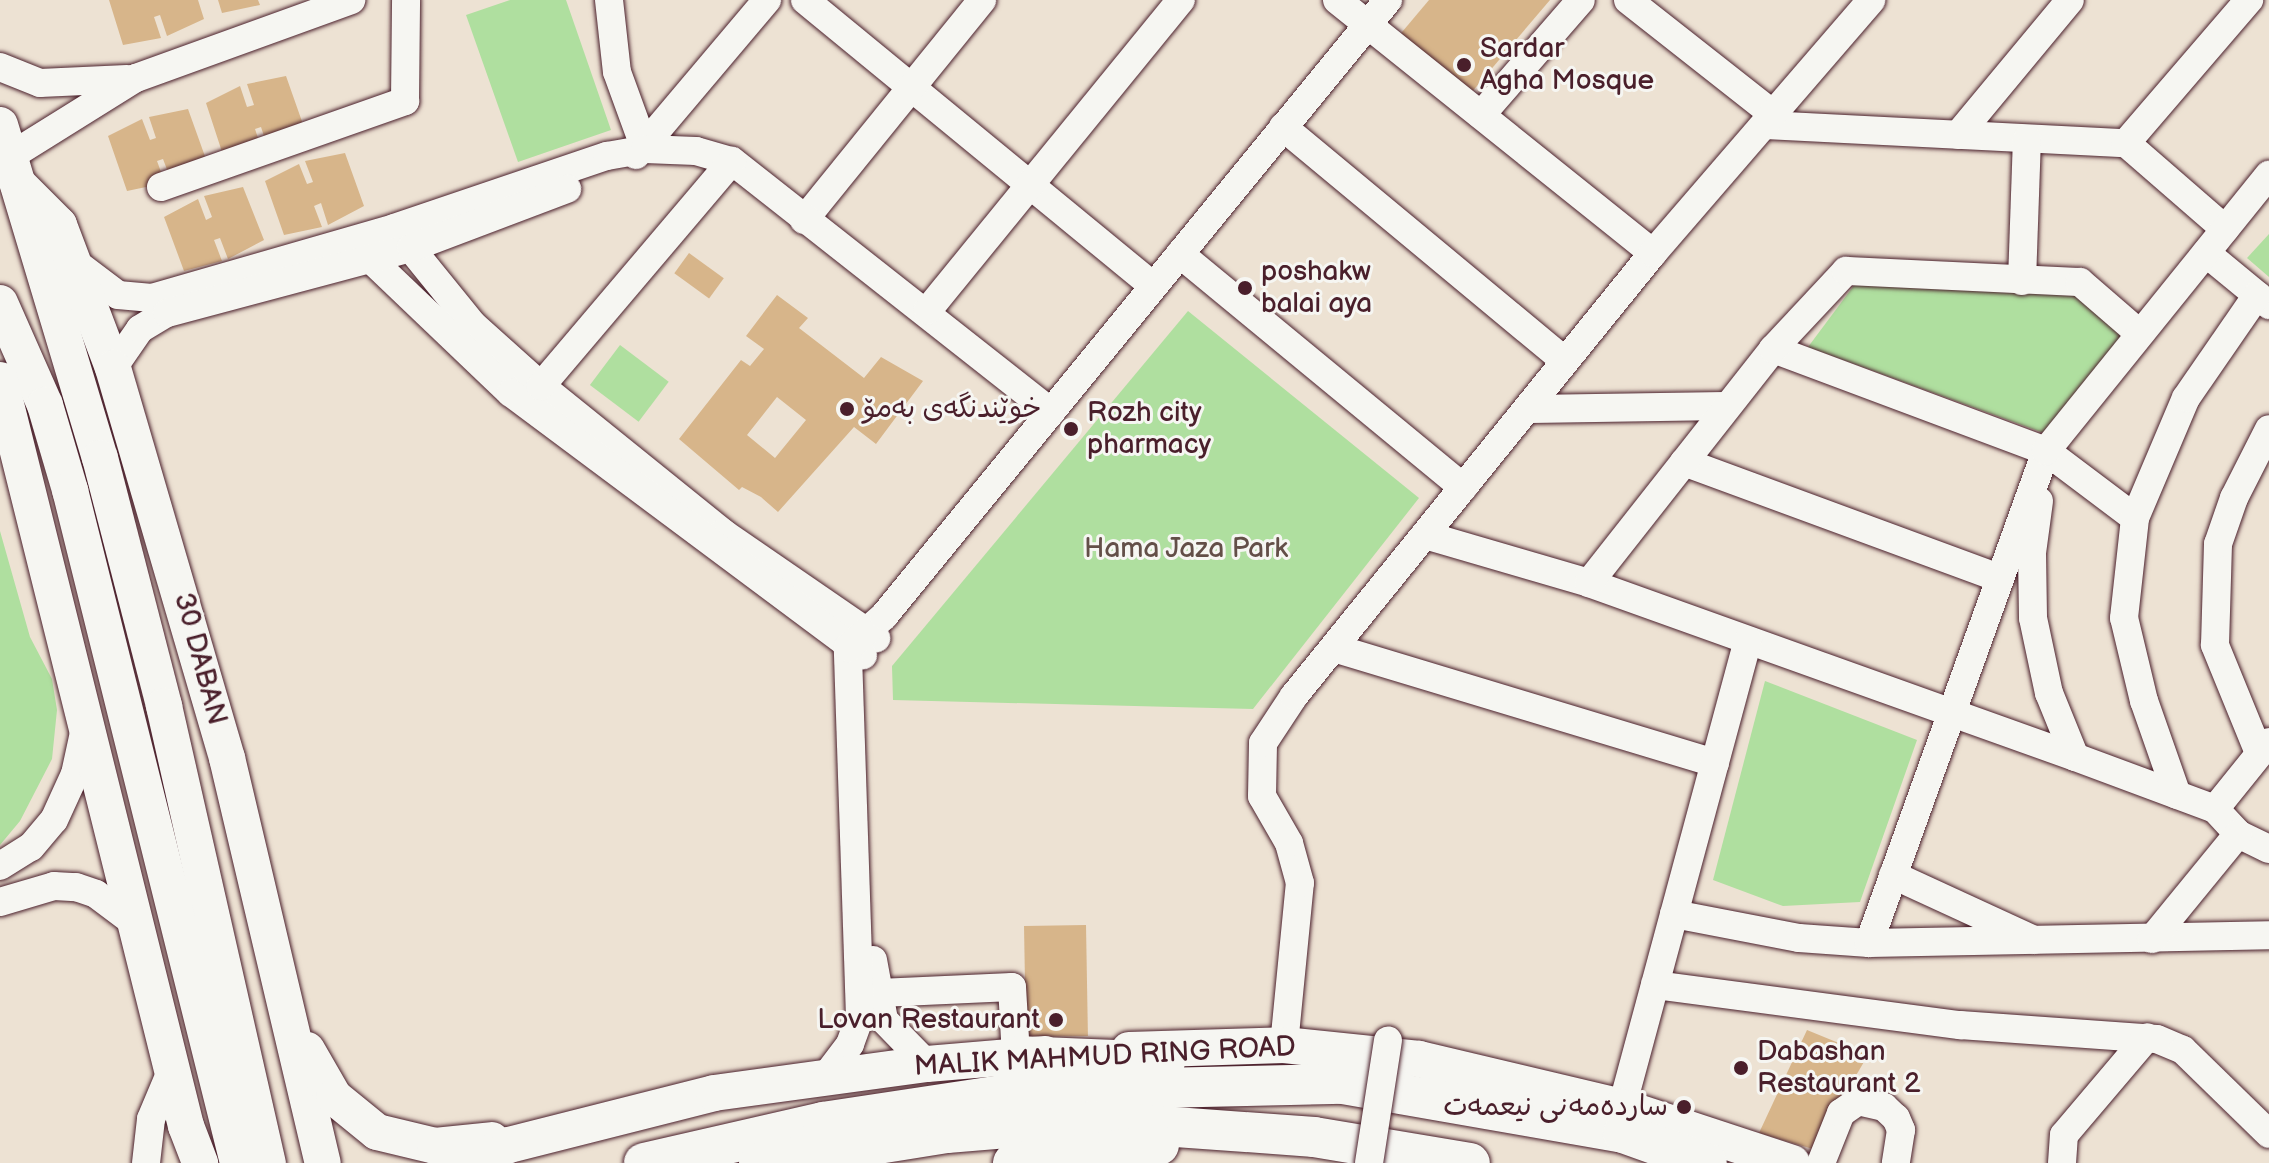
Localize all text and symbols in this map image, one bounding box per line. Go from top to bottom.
place label: Sardar Agha Mosque [1480,32,1654,98]
marker: Sardar Agha Mosque [1455,56,1473,74]
place label: poshakw balai aya [1261,255,1372,321]
marker: poshakw balai aya [1236,279,1254,297]
place label: خوێندنگەی بەمۆ [863,392,1041,426]
place label: Rozh city pharmacy [1087,396,1211,462]
marker: خوێندنگەی بەمۆ [838,400,856,418]
marker: Rozh city pharmacy [1062,420,1080,438]
park label: Hama Jaza Park [1083,532,1289,566]
street label: 30 DABAN [166,589,234,729]
place label: Lovan Restaurant [817,1003,1040,1037]
marker: Lovan Restaurant [1047,1011,1065,1029]
street label: MALIK MAHMUD RING ROAD [913,1030,1297,1084]
place label: Dabashan Restaurant 2 [1757,1035,1920,1101]
marker: Dabashan Restaurant 2 [1732,1059,1750,1077]
place label: ساردەمەنی نیعمەت [1443,1090,1668,1124]
marker: ساردەمەنی نیعمەت [1675,1098,1693,1116]

